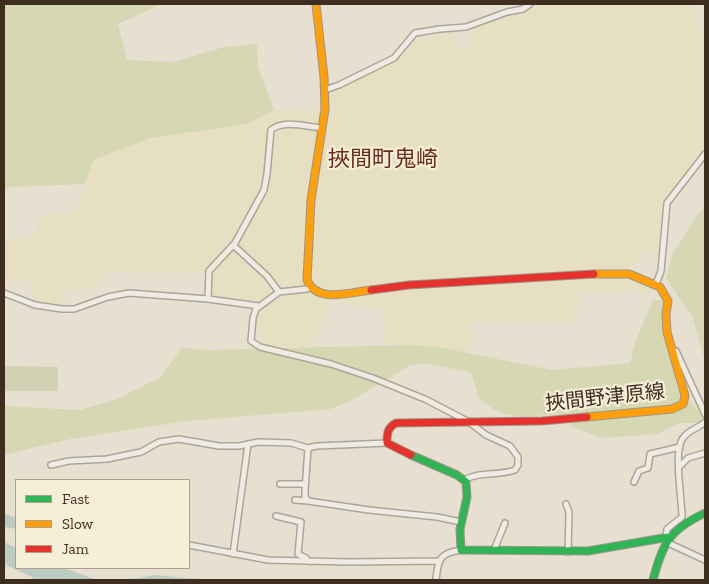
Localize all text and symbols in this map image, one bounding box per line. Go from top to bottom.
district label: 挾間町鬼崎 [328,147,438,173]
street label: 挾間野津原線 [544,380,666,416]
legend [15,479,190,569]
text: Fast [62,490,90,508]
text: Slow [62,515,93,533]
text: Jam [62,540,89,558]

